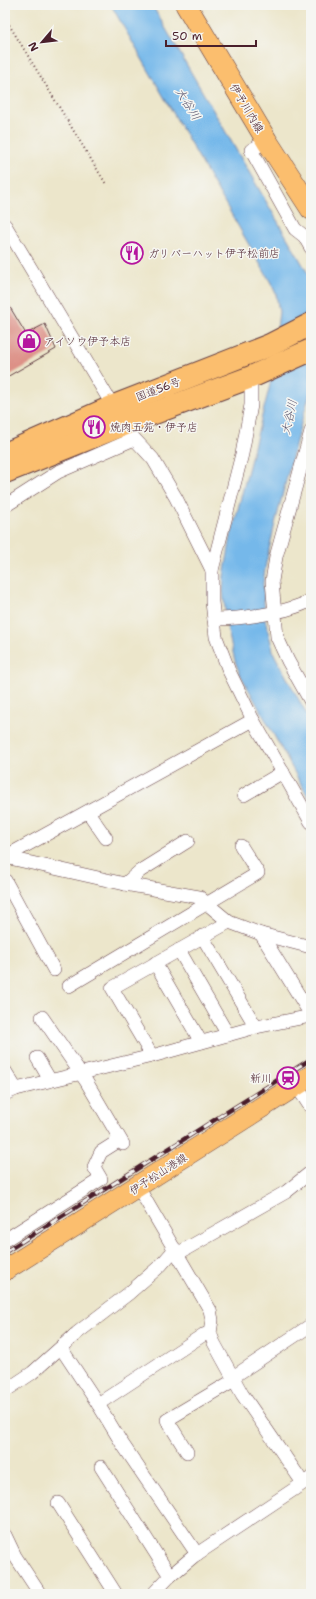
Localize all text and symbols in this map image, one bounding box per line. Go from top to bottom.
north arrow [22,22,62,62]
scale bar [166,22,256,48]
text: 50 m [172,28,202,44]
text: N [25,39,42,54]
street label: 伊予川内線 [226,81,267,136]
water label: 大谷川 [172,84,204,124]
restaurant icon: ガリバーハット伊予松前店 [119,240,145,266]
place label: ガリバーハット伊予松前店 [148,246,280,261]
shop icon: アイソウ伊予本店 [16,328,42,354]
place label: アイソウ伊予本店 [44,334,131,349]
street label: 国道56号 [133,374,183,405]
water label: 大谷川 [277,398,301,436]
restaurant icon: 焼肉五苑・伊予店 [81,414,107,440]
place label: 焼肉五苑・伊予店 [110,420,198,435]
station icon: 新川 [275,1065,301,1091]
place label: 新川 [250,1071,272,1086]
street label: 伊予松山港線 [127,1150,190,1199]

